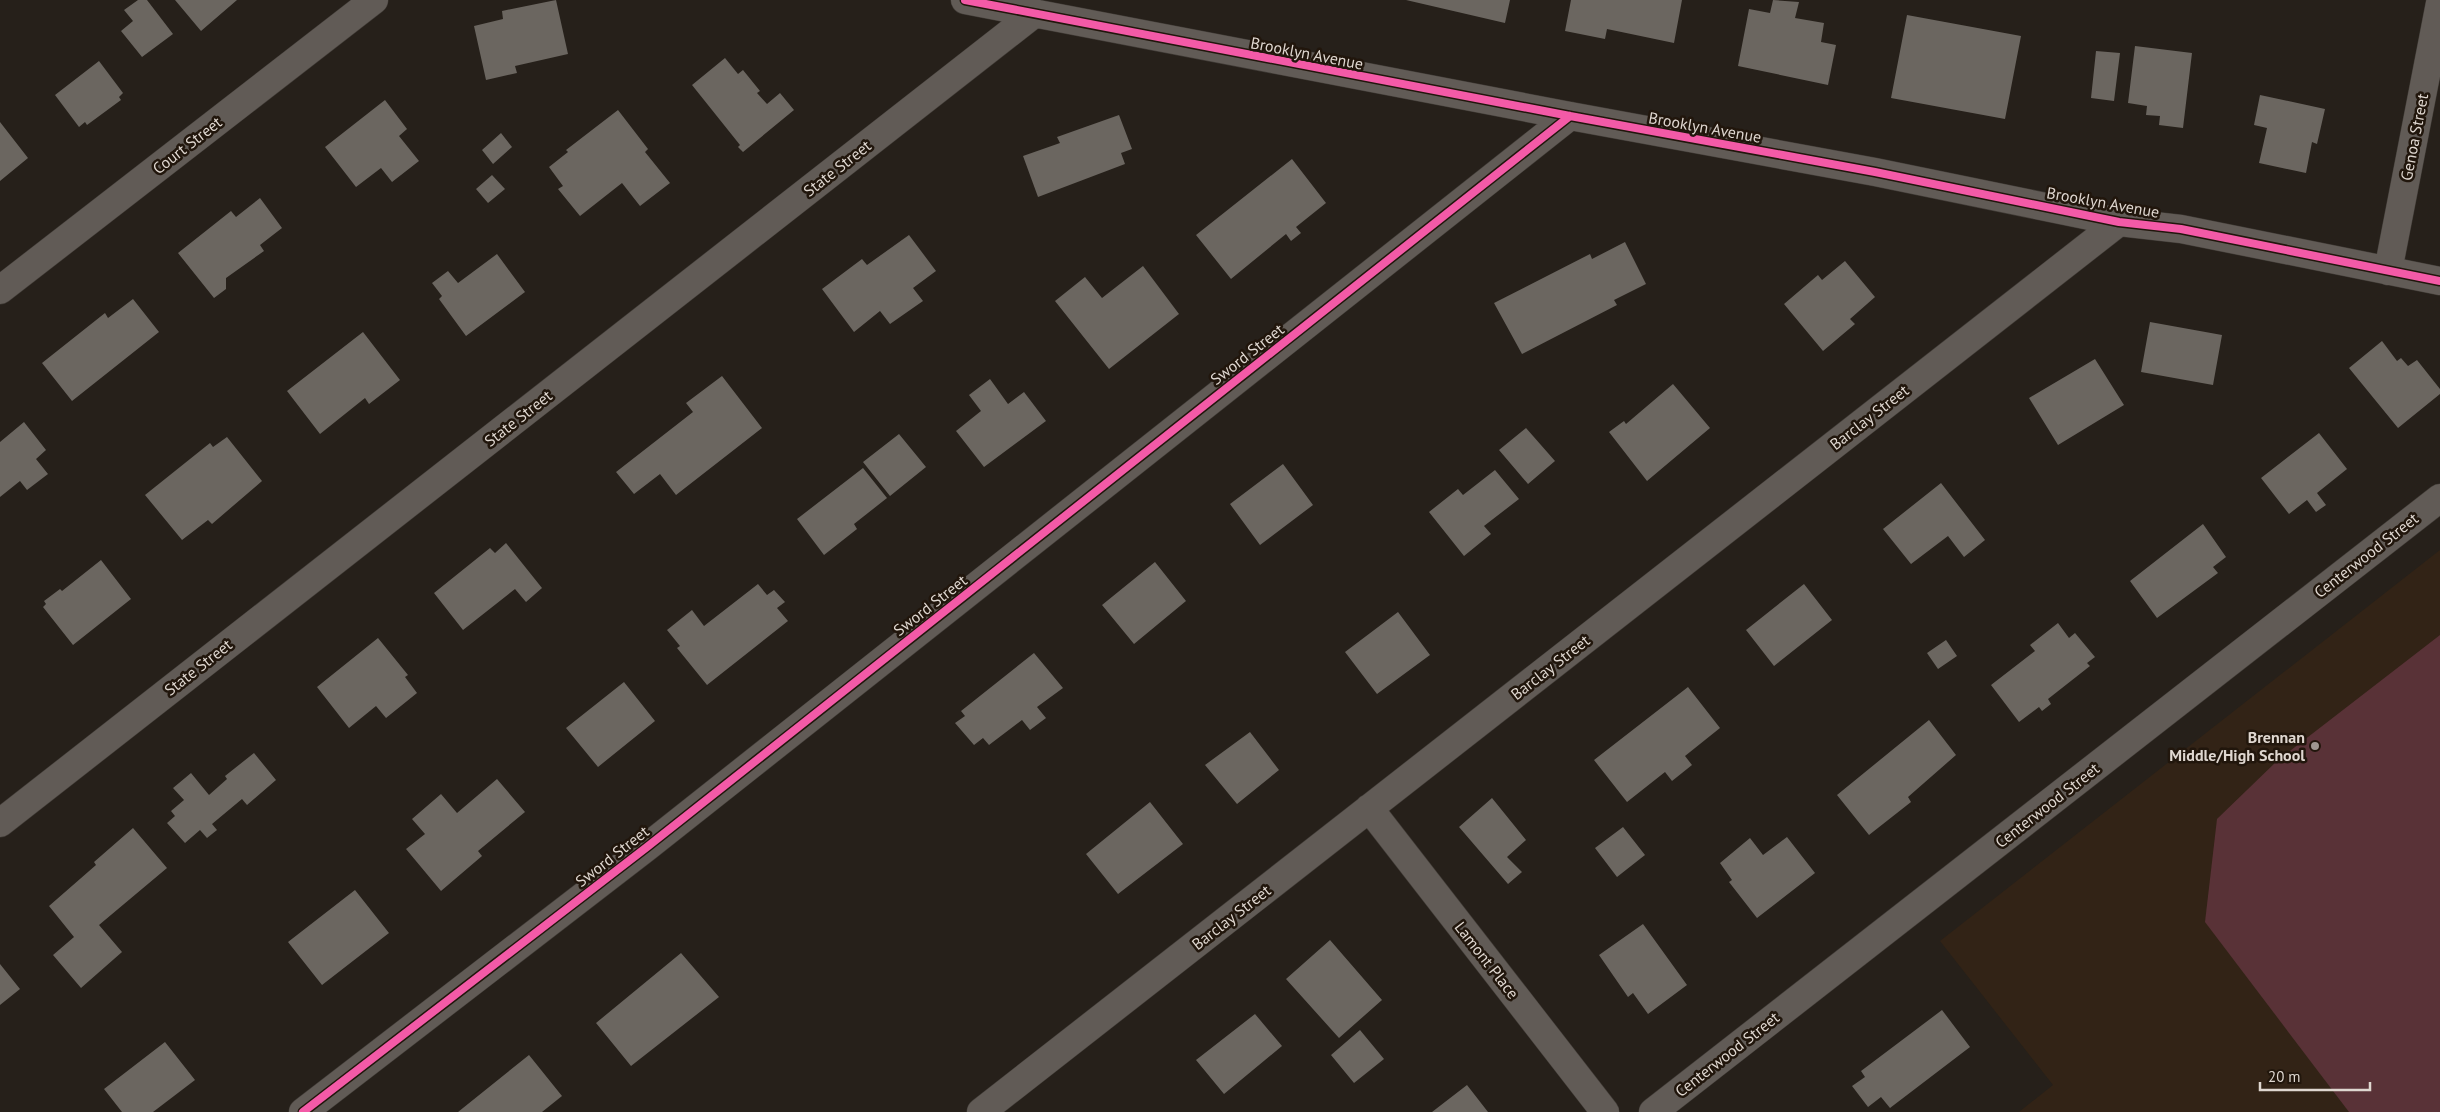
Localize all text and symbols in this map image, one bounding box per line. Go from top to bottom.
street label: Brooklyn Avenue [1249,32,1365,74]
street label: Genoa Street [2396,91,2432,182]
street label: Brooklyn Avenue [1647,107,1763,147]
street label: Court Street [148,111,226,178]
street label: State Street [799,135,875,201]
street label: Brooklyn Avenue [2045,182,2161,222]
street label: Sword Street [1206,319,1288,389]
street label: Barclay Street [1826,380,1913,454]
street label: State Street [480,385,556,451]
street label: Centerwood Street [2310,508,2423,602]
street label: Sword Street [889,570,971,640]
street label: Barclay Street [1507,630,1594,704]
street label: State Street [160,634,236,700]
place label: Brennan Middle/High School [2169,727,2305,765]
marker: Brennan Middle/High School [2309,740,2321,752]
street label: Centerwood Street [1991,758,2104,852]
street label: Sword Street [571,821,653,891]
street label: Barclay Street [1188,880,1275,954]
street label: Lamont Place [1451,917,1523,1003]
street label: Centerwood Street [1671,1007,1784,1101]
scale bar [2260,1060,2370,1092]
text: 20 m [2268,1067,2301,1086]

